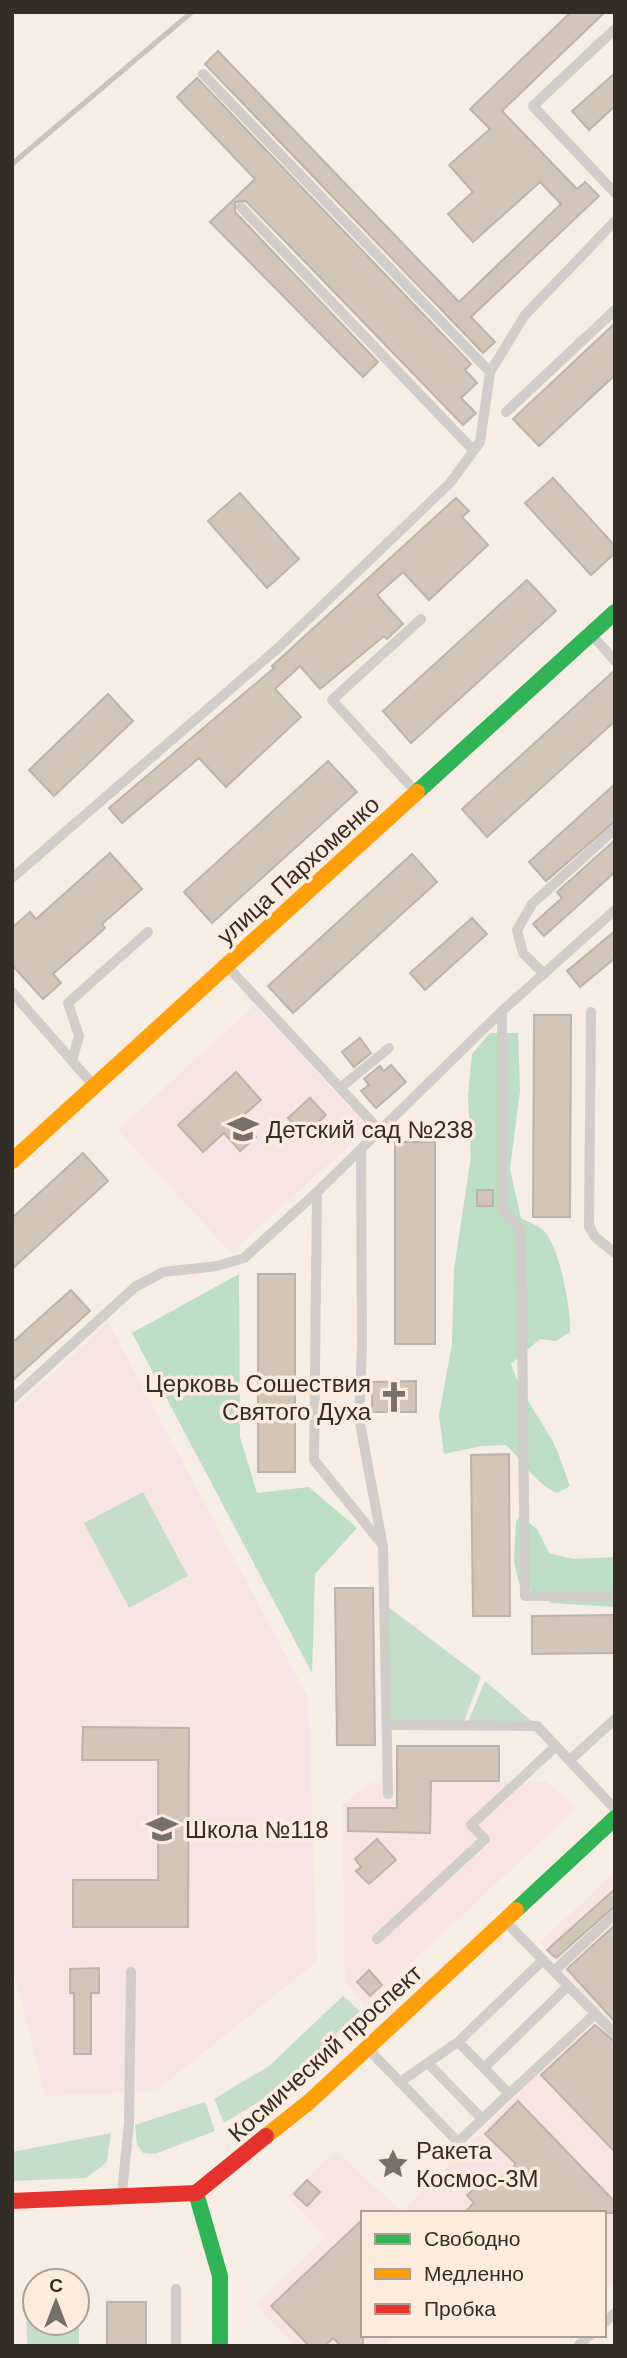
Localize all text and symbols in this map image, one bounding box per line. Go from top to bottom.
street label: улица Пархоменко [211,790,385,950]
school or university icon: Детский сад №238 [226,1112,260,1146]
place label: Детский сад №238 [266,1116,473,1143]
place label: Церковь Сошествия Святого Духа [145,1370,372,1425]
church icon: Церковь Сошествия Святого Духа [377,1380,411,1414]
school or university icon: Школа №118 [145,1812,179,1846]
place label: Школа №118 [185,1816,329,1843]
street label: Космический проспект [223,1959,427,2147]
place label: Ракета Космос-3М [416,2137,539,2192]
place icon: Ракета Космос-3М [376,2147,410,2181]
legend [361,2211,606,2337]
text: Свободно [424,2227,521,2250]
text: Медленно [424,2262,524,2285]
north arrow [21,2267,91,2337]
text: С [49,2275,63,2296]
text: Пробка [424,2297,496,2320]

